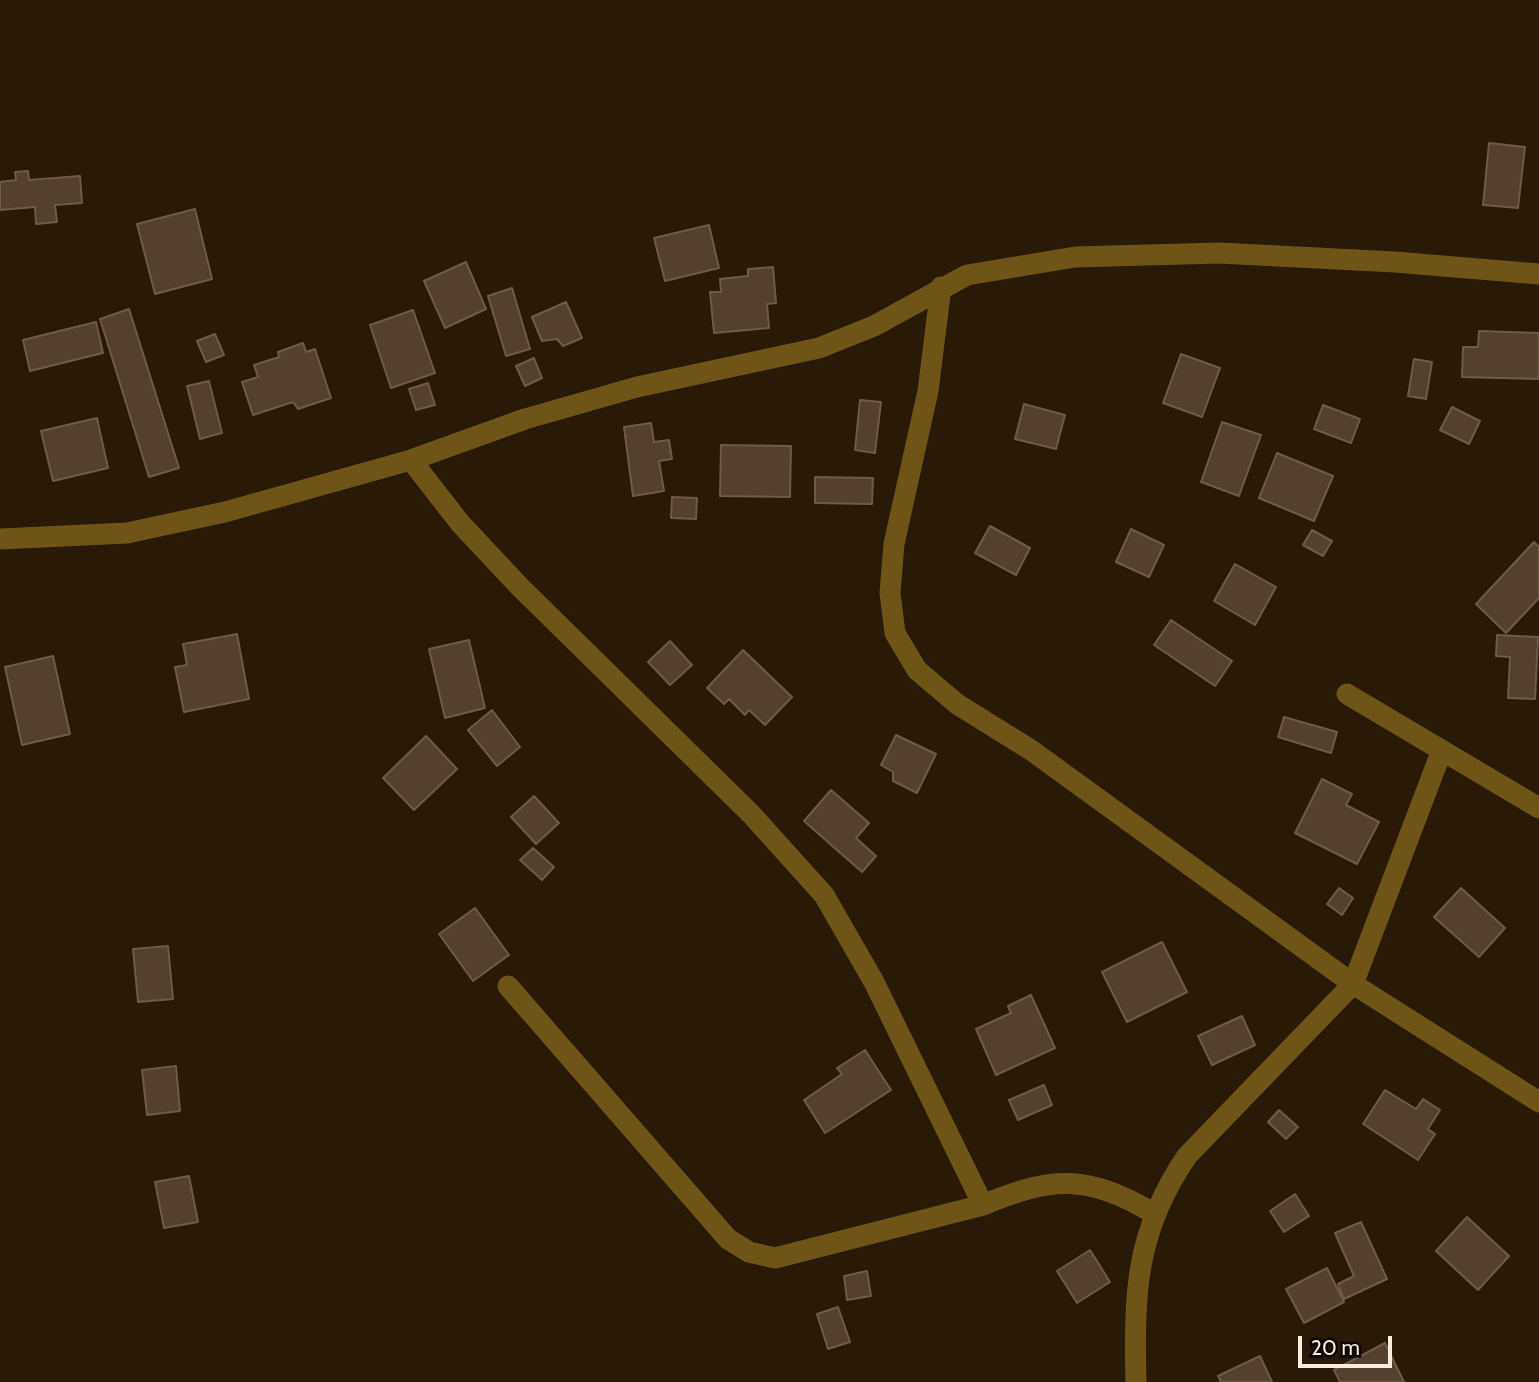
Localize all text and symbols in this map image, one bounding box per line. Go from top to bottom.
scale bar [1301,1322,1396,1366]
text: 20 m [1311,1335,1360,1360]

